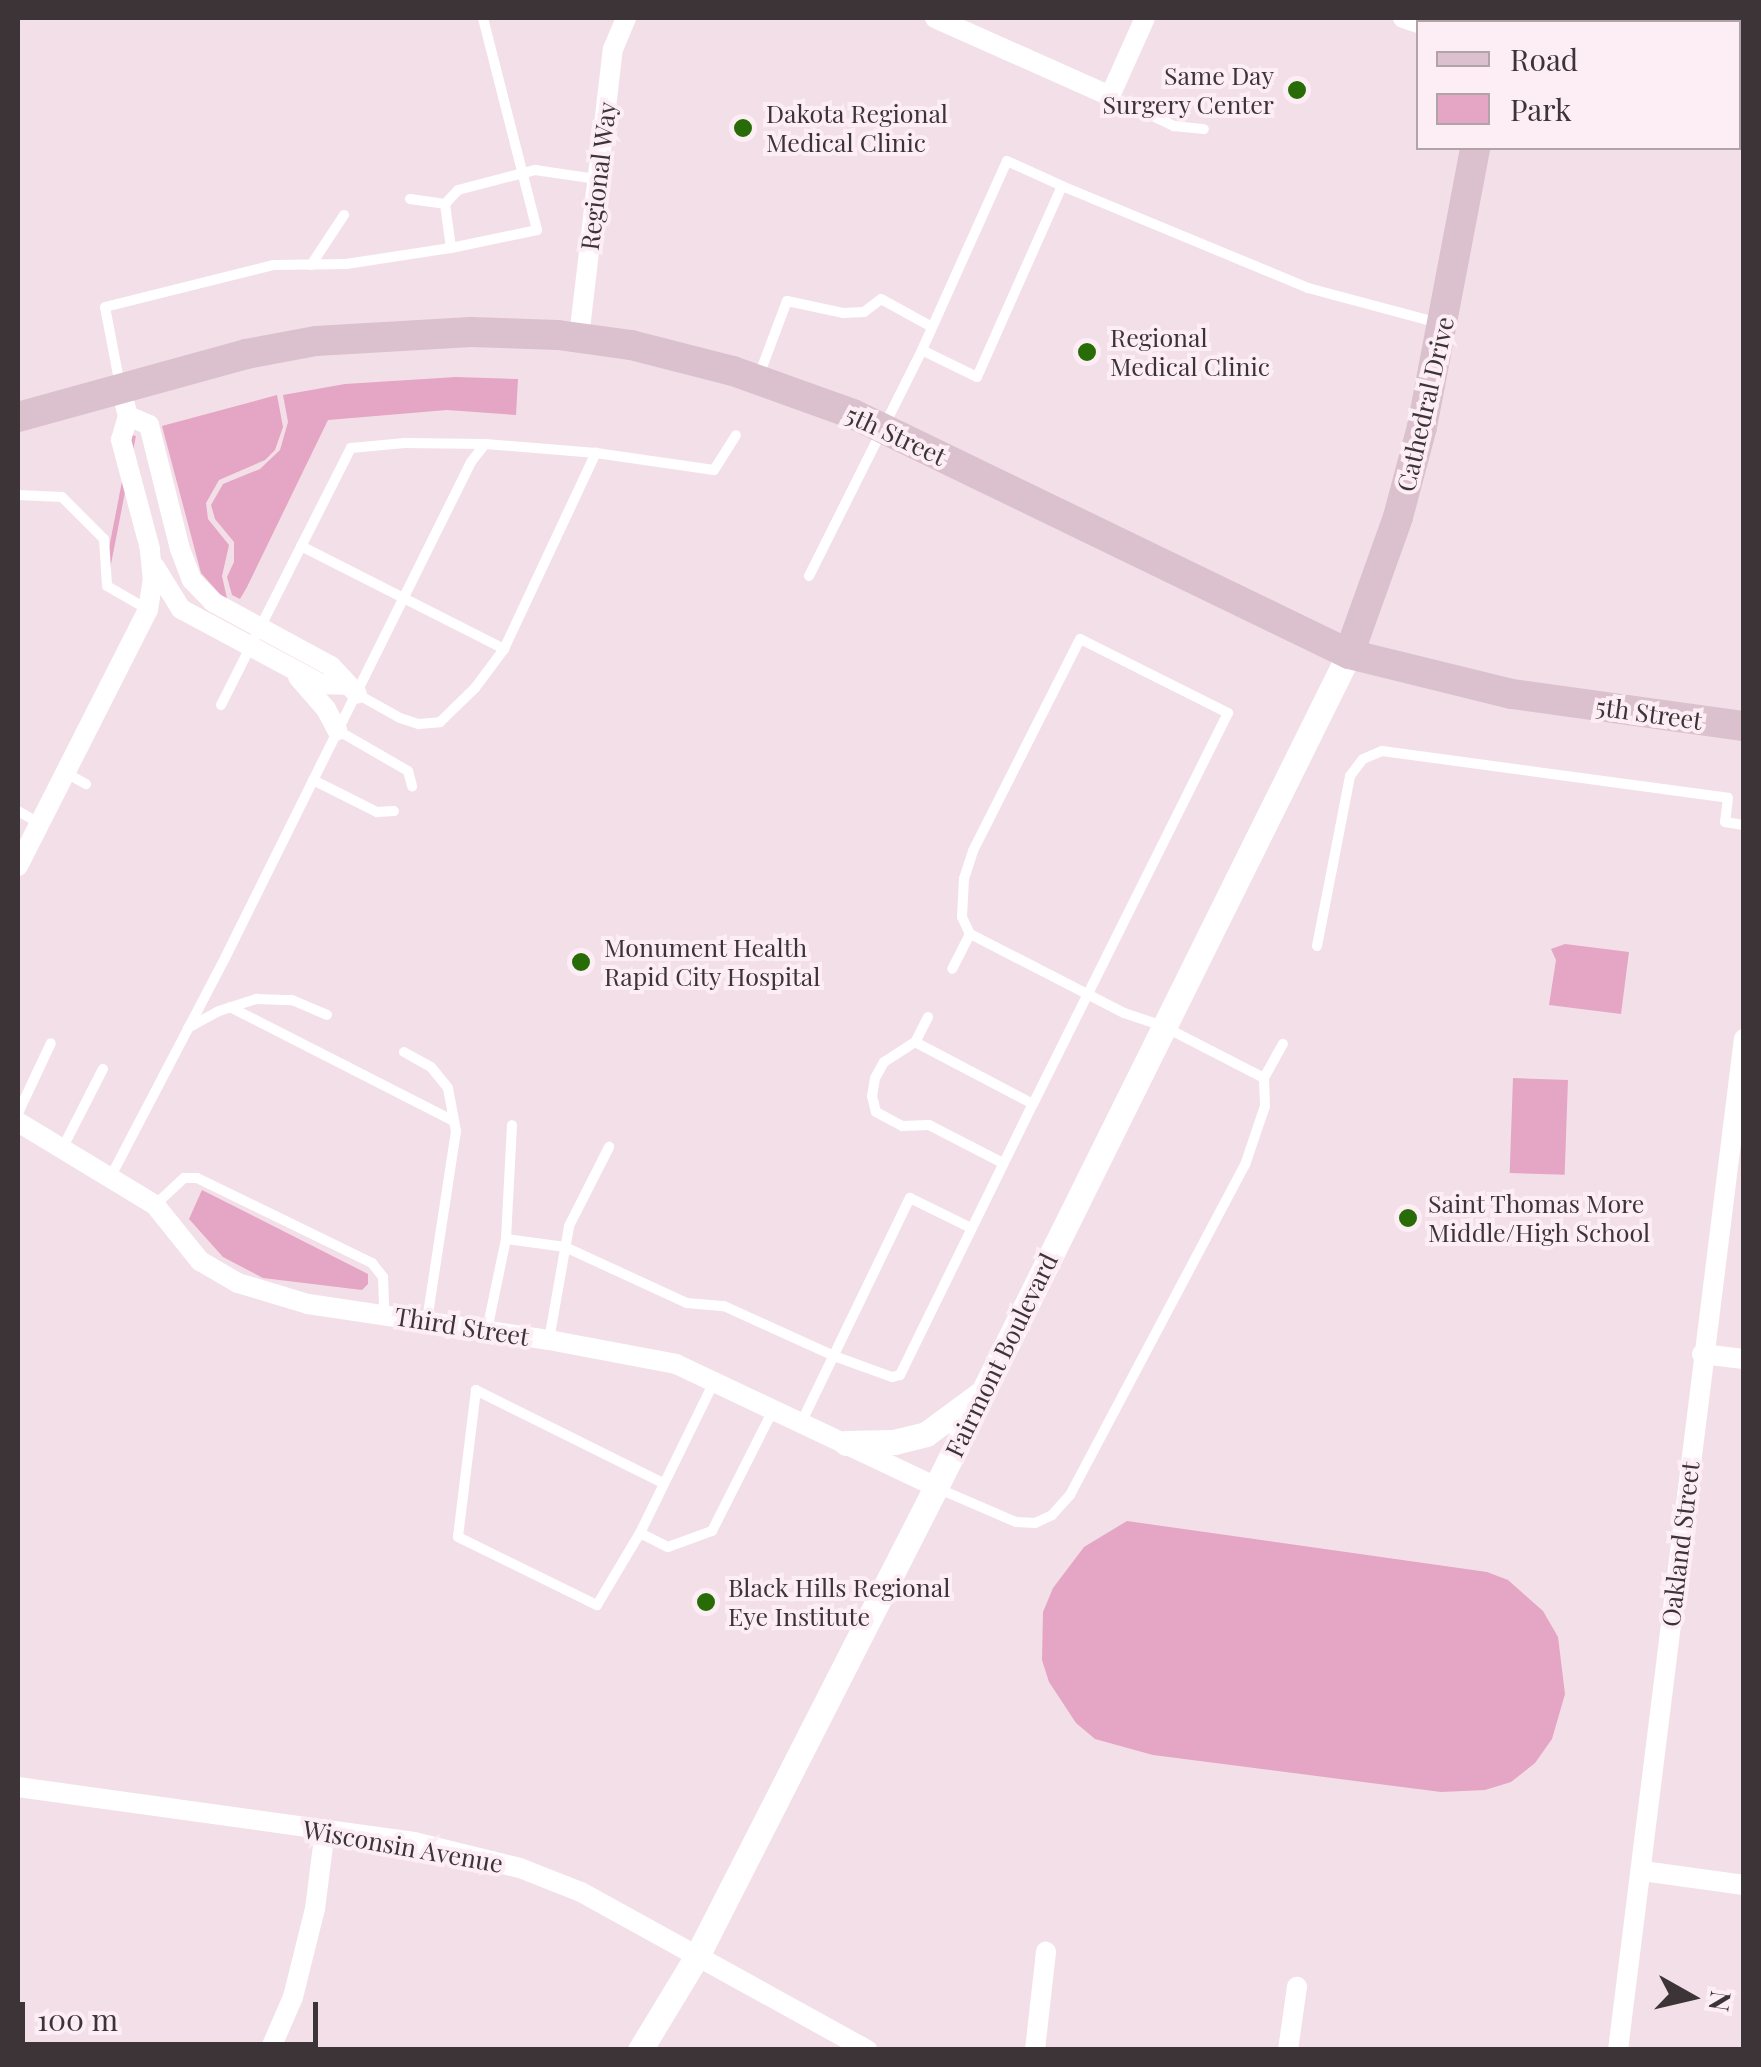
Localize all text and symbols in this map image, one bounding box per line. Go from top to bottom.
legend [1416,20,1741,150]
text: Road [1510,39,1578,79]
place label: Same Day Surgery Center [1102,61,1274,120]
marker: Same Day Surgery Center [1284,77,1310,103]
text: Park [1510,89,1572,129]
place label: Dakota Regional Medical Clinic [766,99,948,158]
street label: Regional Way [574,100,622,252]
marker: Dakota Regional Medical Clinic [730,115,756,141]
street label: Cathedral Drive [1390,314,1460,494]
place label: Regional Medical Clinic [1110,323,1270,382]
marker: Regional Medical Clinic [1074,339,1100,365]
street label: 5th Street [841,399,951,471]
street label: 5th Street [1594,691,1704,735]
place label: Monument Health Rapid City Hospital [604,933,821,992]
marker: Monument Health Rapid City Hospital [568,949,594,975]
place label: Saint Thomas More Middle/High School [1428,1189,1650,1248]
marker: Saint Thomas More Middle/High School [1397,1207,1419,1229]
street label: Fairmont Boulevard [939,1248,1063,1462]
street label: Third Street [393,1301,531,1351]
street label: Oakland Street [1655,1460,1705,1628]
place label: Black Hills Regional Eye Institute [728,1573,951,1632]
marker: Black Hills Regional Eye Institute [693,1589,719,1615]
street label: Wisconsin Avenue [300,1814,506,1878]
north arrow [1641,1947,1741,2047]
scale bar [25,1982,322,2044]
text: N [1701,1989,1741,2014]
text: 100 m [37,1999,118,2039]

